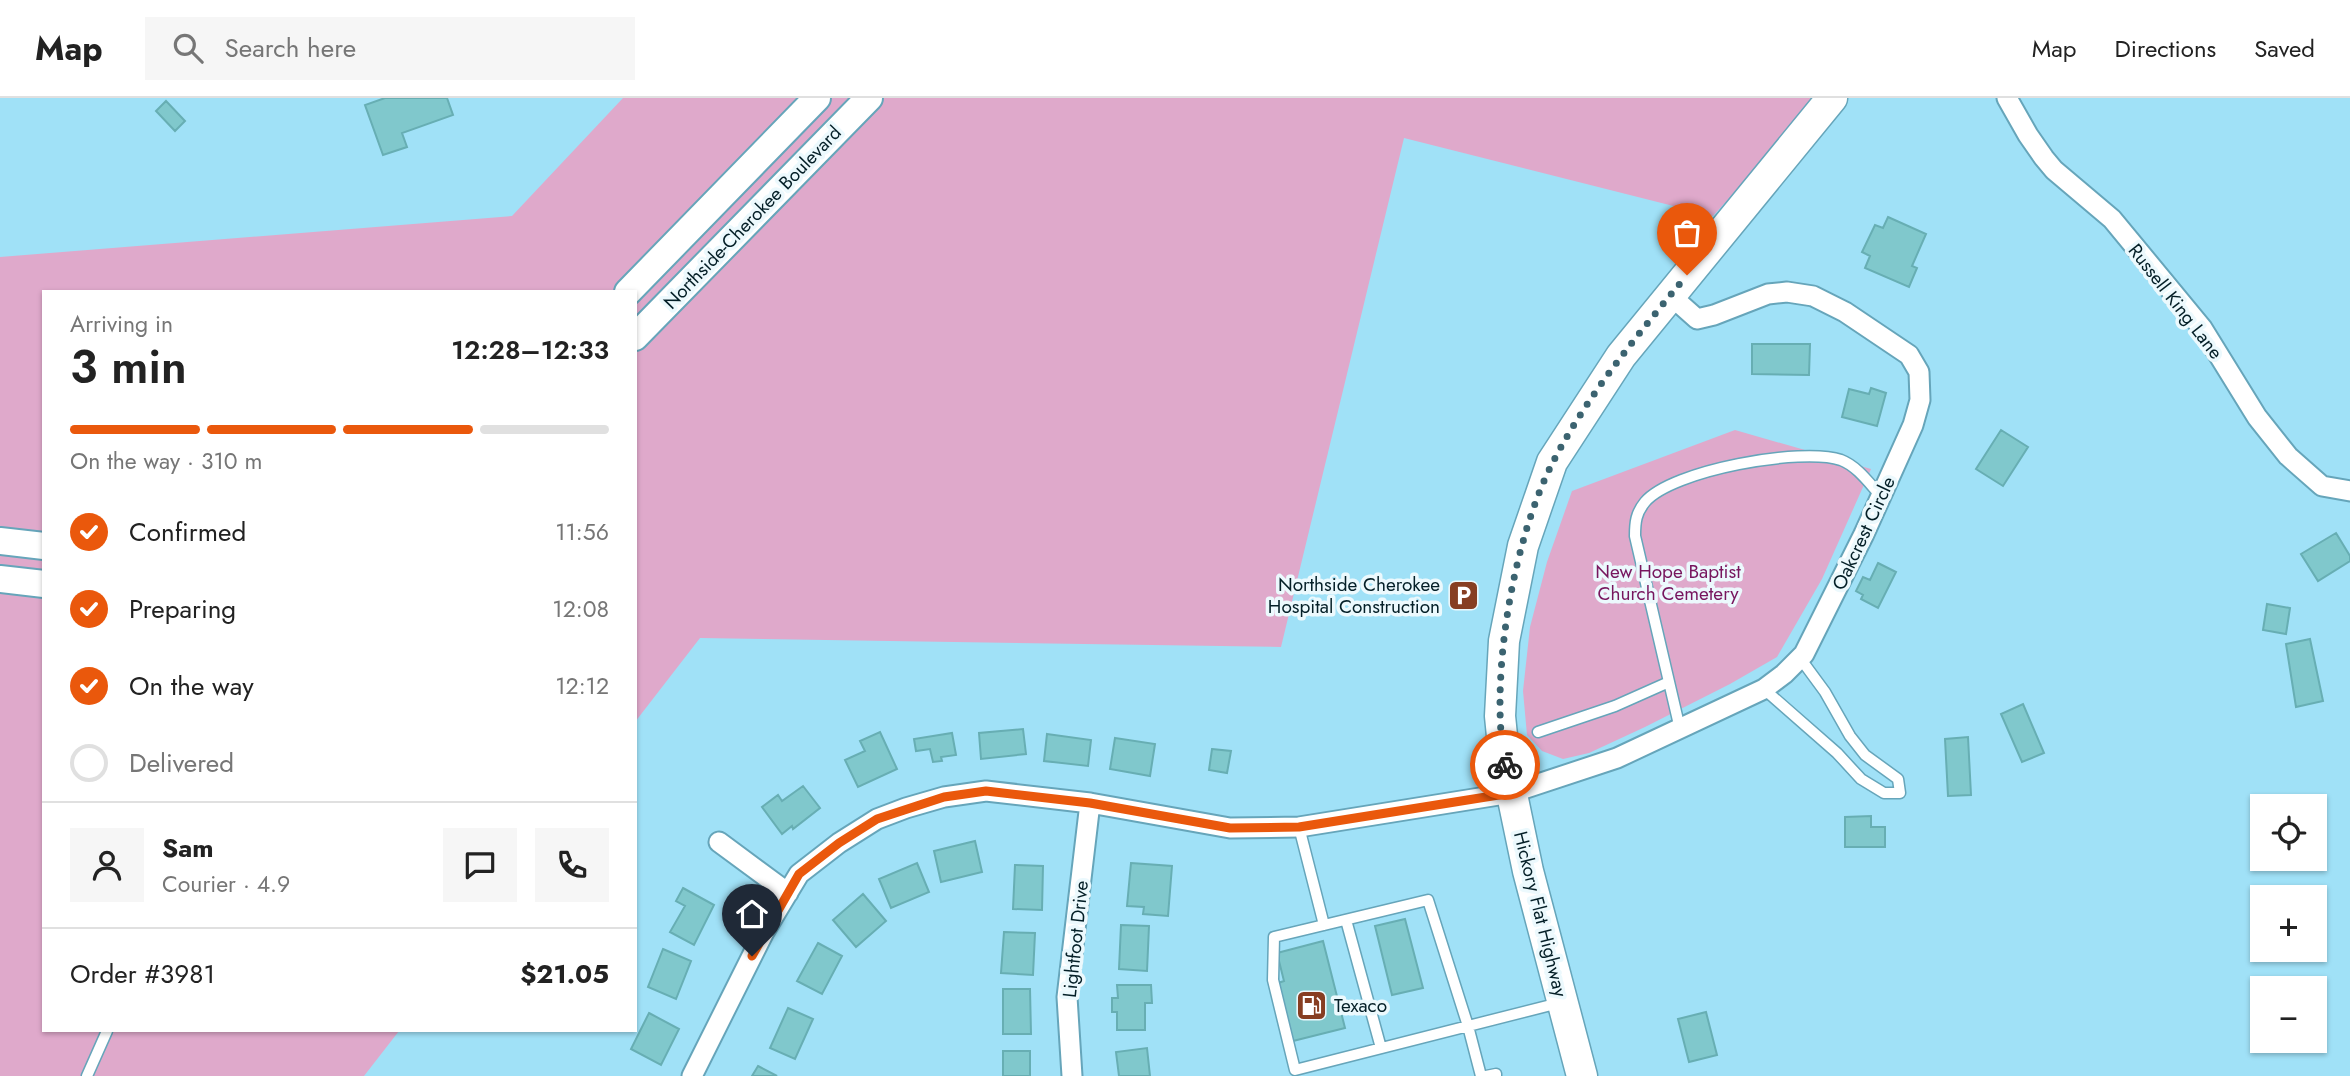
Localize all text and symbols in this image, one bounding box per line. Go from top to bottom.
search box [145,17,635,80]
text: Map [35,25,103,72]
icon: search [169,29,207,67]
text: Search here [225,29,356,67]
text: Map [2032,31,2077,66]
text: Directions [2115,31,2216,66]
text: Saved [2254,31,2315,66]
street label: Northside-Cherokee Boulevard [657,120,847,315]
pin [1657,203,1717,275]
icon: bag [1668,214,1706,252]
street label: Russell King Lane [2122,238,2229,365]
text: Arriving in [70,307,173,341]
text: 12:28–12:33 [451,331,609,369]
text: 3 min [70,334,187,400]
text: On the way · 310 m [70,444,262,478]
street label: Oakcrest Circle [1825,472,1902,595]
icon: check [70,513,108,551]
text: Confirmed [129,513,246,551]
text: 11:56 [555,515,609,549]
park label: New Hope Baptist Church Cemetery [1595,558,1741,607]
place label: Northside Cherokee Hospital Construction [1268,571,1440,620]
parking icon: Northside Cherokee Hospital Construction [1446,578,1480,612]
icon: check [70,590,108,628]
text: Preparing [129,590,236,628]
text: 12:08 [552,592,609,626]
icon: check [70,667,108,705]
text: On the way [129,667,254,705]
text: 12:12 [555,669,609,703]
courier [1470,730,1540,800]
text: Delivered [129,744,234,782]
icon: bike [1486,746,1524,784]
map controls [2250,794,2327,1053]
button: locate [2250,794,2327,871]
button: person [70,828,144,902]
button: chat [443,828,517,902]
button: phone [535,828,609,902]
street label: Hickory Flat Highway [1507,828,1574,1000]
text: Sam [162,829,214,867]
text: Courier · 4.9 [162,867,290,901]
street label: Lightfoot Drive [1056,879,1095,999]
pin [722,884,782,956]
button: + [2250,885,2327,962]
icon: home [733,895,771,933]
text: Order #3981 [70,955,215,993]
text: $21.05 [520,955,609,993]
button: − [2250,976,2327,1053]
fuel station icon: Texaco [1294,988,1328,1022]
place label: Texaco [1334,992,1387,1019]

